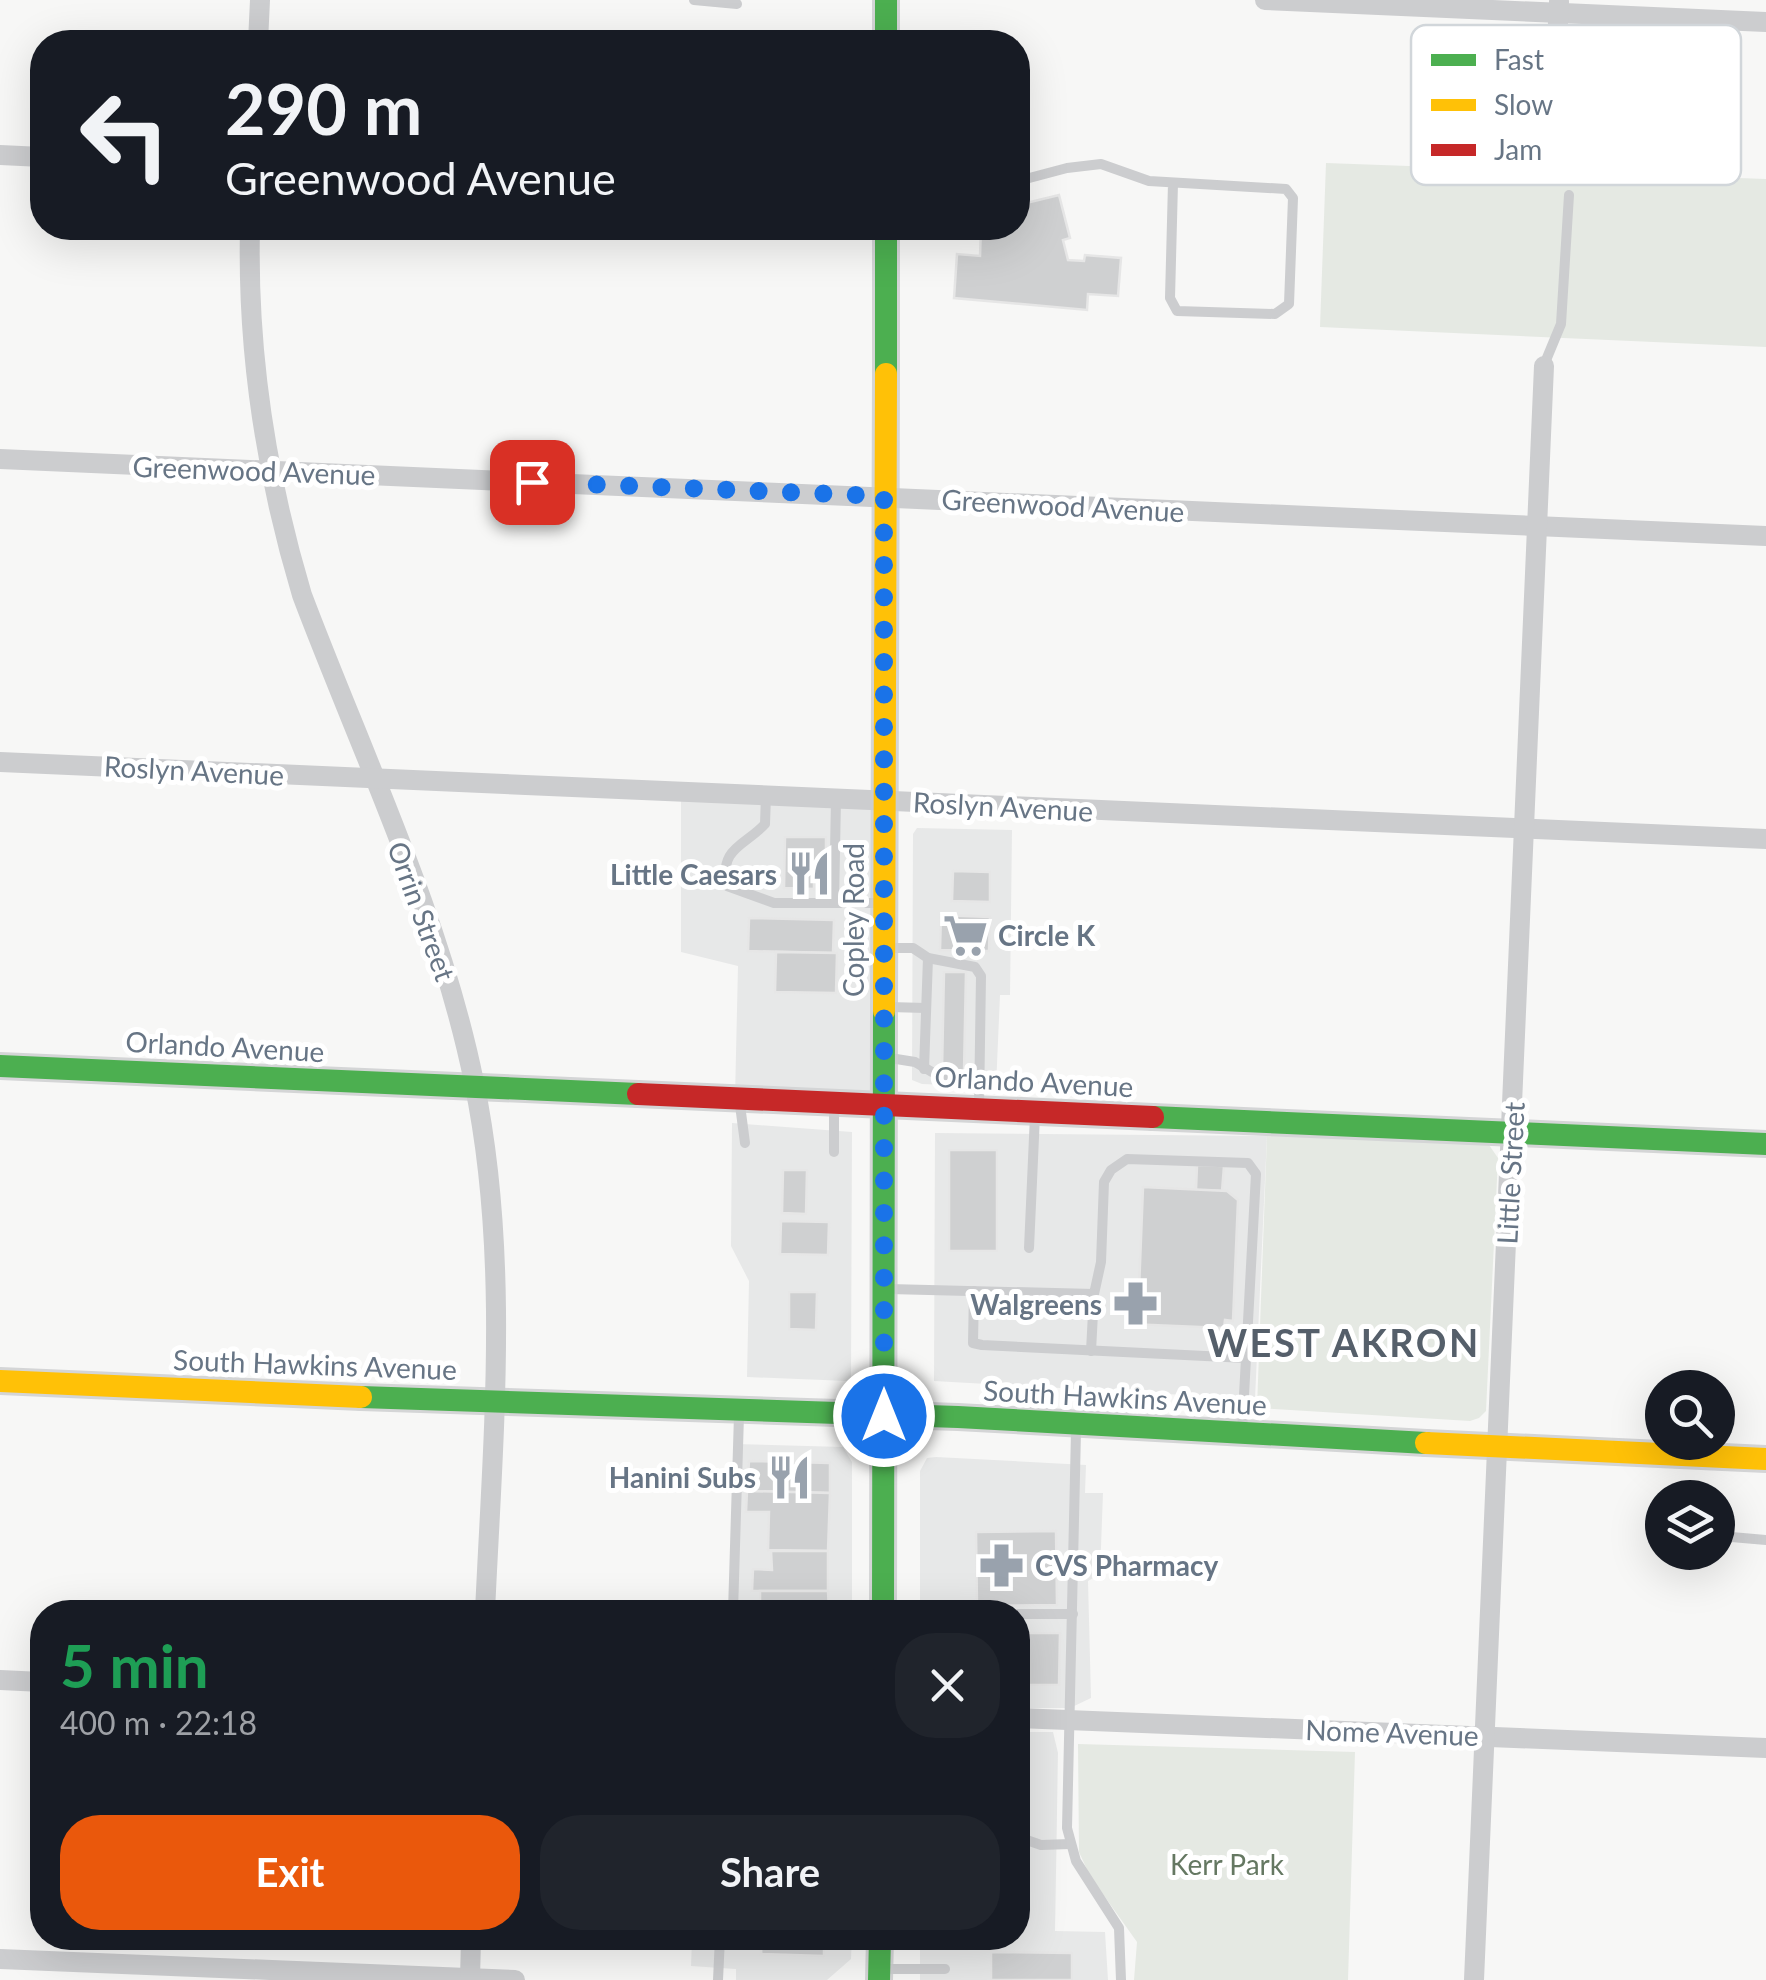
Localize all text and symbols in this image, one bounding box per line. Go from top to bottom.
legend [1411,25,1741,185]
text: Fast [1494,42,1544,76]
text: 290 m [225,66,422,150]
icon: left [60,70,190,200]
text: Slow [1494,87,1553,121]
text: Jam [1494,132,1542,166]
text: Greenwood Avenue [225,151,616,205]
pin [490,440,575,525]
street label: Greenwood Avenue [132,449,376,491]
icon: arrive [505,455,560,510]
street label: Greenwood Avenue [941,482,1185,528]
street label: Roslyn Avenue [103,748,285,792]
street label: Roslyn Avenue [912,784,1094,828]
street label: Orrin Street [381,837,463,985]
street label: Copley Road [836,843,870,997]
restaurant icon: Little Caesars [786,850,834,898]
place label: Little Caesars [610,857,777,891]
supermarket icon: Circle K [941,911,989,959]
place label: Circle K [998,918,1096,952]
street label: Orlando Avenue [125,1024,325,1068]
street label: Orlando Avenue [934,1059,1134,1103]
street label: Little Street [1489,1101,1531,1245]
pharmacy icon: Walgreens [1111,1280,1159,1328]
place label: Walgreens [970,1287,1102,1321]
district label: WEST AKRON [1207,1319,1481,1365]
street label: South Hawkins Avenue [173,1342,457,1386]
position arrow [832,1364,936,1468]
map controls [1645,1370,1735,1570]
button: search [1645,1370,1735,1460]
street label: South Hawkins Avenue [982,1373,1268,1421]
restaurant icon: Hanini Subs [765,1453,813,1501]
place label: Hanini Subs [609,1460,756,1494]
button: layers [1645,1480,1735,1570]
pharmacy icon: CVS Pharmacy [978,1541,1026,1589]
place label: CVS Pharmacy [1035,1548,1219,1582]
text: 5 min [60,1629,209,1701]
button: close [895,1633,1000,1738]
text: 400 m · 22:18 [60,1703,257,1742]
street label: Nome Avenue [1305,1712,1479,1752]
button: Exit [60,1815,520,1930]
button: Share [540,1815,1000,1930]
park label: Kerr Park [1170,1847,1285,1881]

